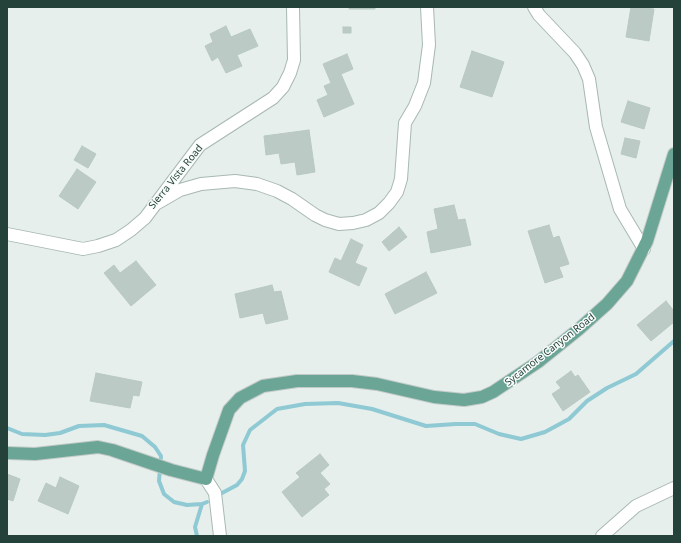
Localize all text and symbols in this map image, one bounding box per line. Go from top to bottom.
street label: Sierra Vista Road [146,142,206,212]
street label: Sycamore Canyon Road [503,311,597,389]

